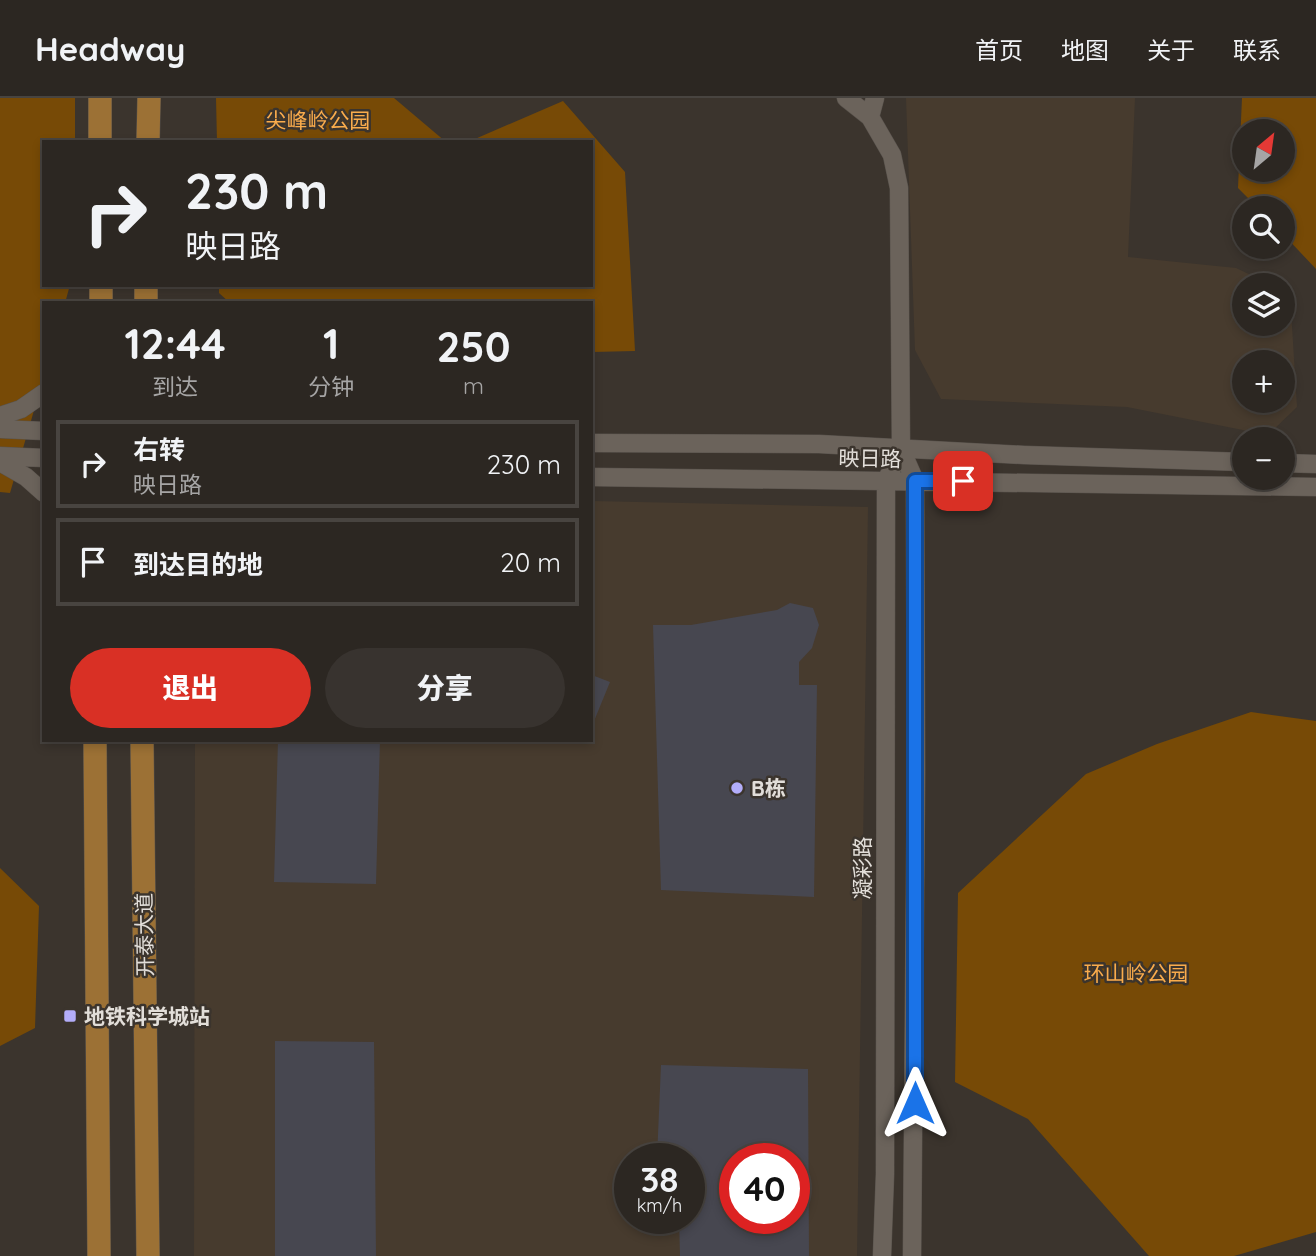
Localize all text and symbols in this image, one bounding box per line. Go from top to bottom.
text: Headway [35,28,185,69]
text: 首页 [975,35,1023,65]
text: 地图 [1061,35,1109,65]
text: 关于 [1147,35,1195,65]
text: 联系 [1233,35,1281,65]
park label: 尖峰岭公园 [266,107,371,133]
north arrow [1232,119,1295,182]
map controls [1232,119,1295,490]
text: 230 m [185,160,328,221]
icon: right [70,168,161,259]
button: search [1232,196,1295,259]
text: 映日路 [185,226,281,266]
button: layers [1232,273,1295,336]
text: 12:44 [125,317,226,370]
text: 1 [323,317,339,370]
text: 250 [437,320,511,373]
button: + [1232,350,1295,413]
text: m [463,371,484,400]
text: 到达 [152,372,198,401]
text: 分钟 [308,372,354,401]
button: − [1232,427,1295,490]
text: 右转 [133,433,185,466]
street label: 映日路 [838,444,902,472]
icon: right [74,445,112,483]
text: 230 m [487,448,561,481]
pin [933,451,993,511]
icon: arrive [944,462,982,500]
text: 映日路 [133,470,202,499]
icon: arrive [74,543,112,581]
text: 20 m [500,546,561,579]
text: 到达目的地 [133,548,263,581]
button: 退出 [70,648,311,728]
button: 分享 [325,648,565,728]
place label: B栋 [751,775,786,801]
marker: B栋 [729,780,745,796]
street label: 凝彩路 [849,837,875,900]
street label: 开泰大道 [130,893,158,977]
park label: 环山岭公园 [1084,960,1189,986]
place label: 地铁科学城站 [84,1003,210,1029]
marker: 地铁科学城站 [62,1008,78,1024]
position arrow [878,1066,952,1140]
speed limit sign: 40 [719,1143,810,1234]
text: 38 [641,1157,678,1201]
text: km/h [637,1194,682,1217]

